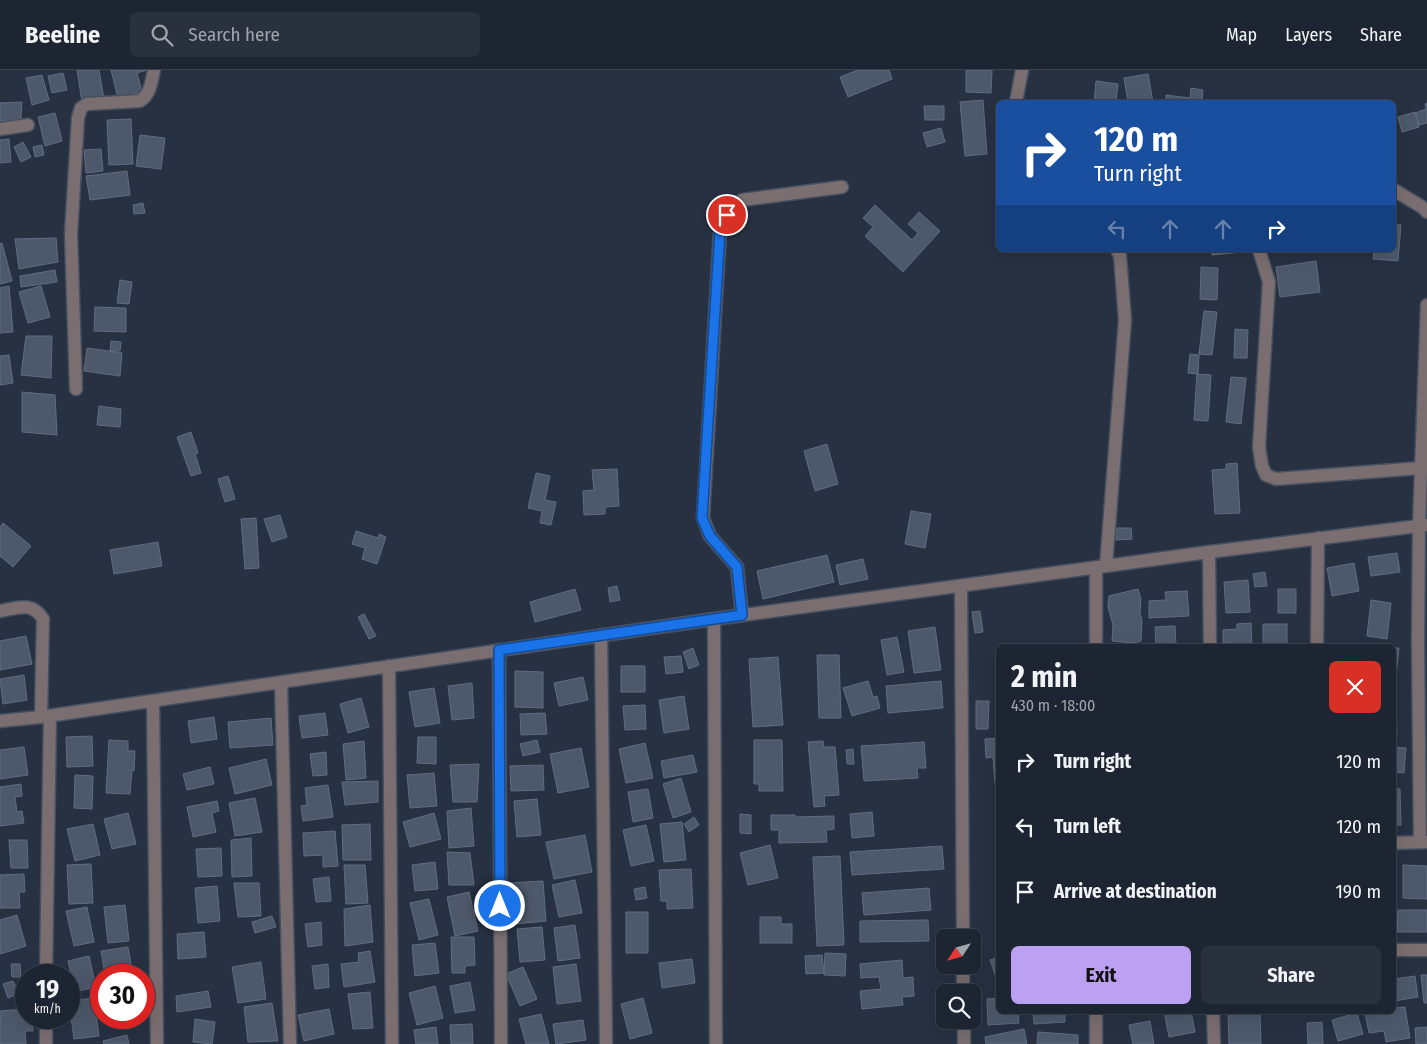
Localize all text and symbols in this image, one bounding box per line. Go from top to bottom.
search box [130,12,480,57]
text: Beeline [25,21,100,49]
icon: search [148,21,176,49]
text: Search here [188,23,280,46]
text: Map [1226,24,1257,46]
text: Layers [1285,24,1332,46]
text: Share [1360,24,1402,46]
text: 120 m [1094,118,1178,160]
icon: right [1011,120,1076,185]
text: Turn right [1094,160,1182,187]
pin [706,194,748,236]
icon: arrive [713,201,741,229]
icon: left [1103,215,1131,243]
icon: ahead [1156,215,1184,243]
icon: ahead [1209,215,1237,243]
icon: right [1262,215,1290,243]
text: 2 min [1011,659,1078,695]
button: close [1329,661,1381,713]
text: 430 m · 18:00 [1011,696,1095,715]
icon: right [1011,748,1039,776]
text: Turn right [1054,750,1131,773]
text: 120 m [1336,750,1381,773]
icon: left [1011,813,1039,841]
text: Turn left [1054,815,1121,838]
text: 120 m [1336,815,1381,838]
icon: arrive [1011,878,1039,906]
position arrow [473,879,525,931]
text: Arrive at destination [1054,880,1217,903]
text: 190 m [1335,880,1381,903]
north arrow [936,929,981,974]
map controls [936,929,981,1029]
button: Exit [1011,946,1191,1004]
button: Share [1201,946,1381,1004]
speed limit sign: 30 [90,964,155,1029]
text: 19 [36,975,59,1005]
button: search [936,984,981,1029]
text: km/h [34,1002,61,1016]

